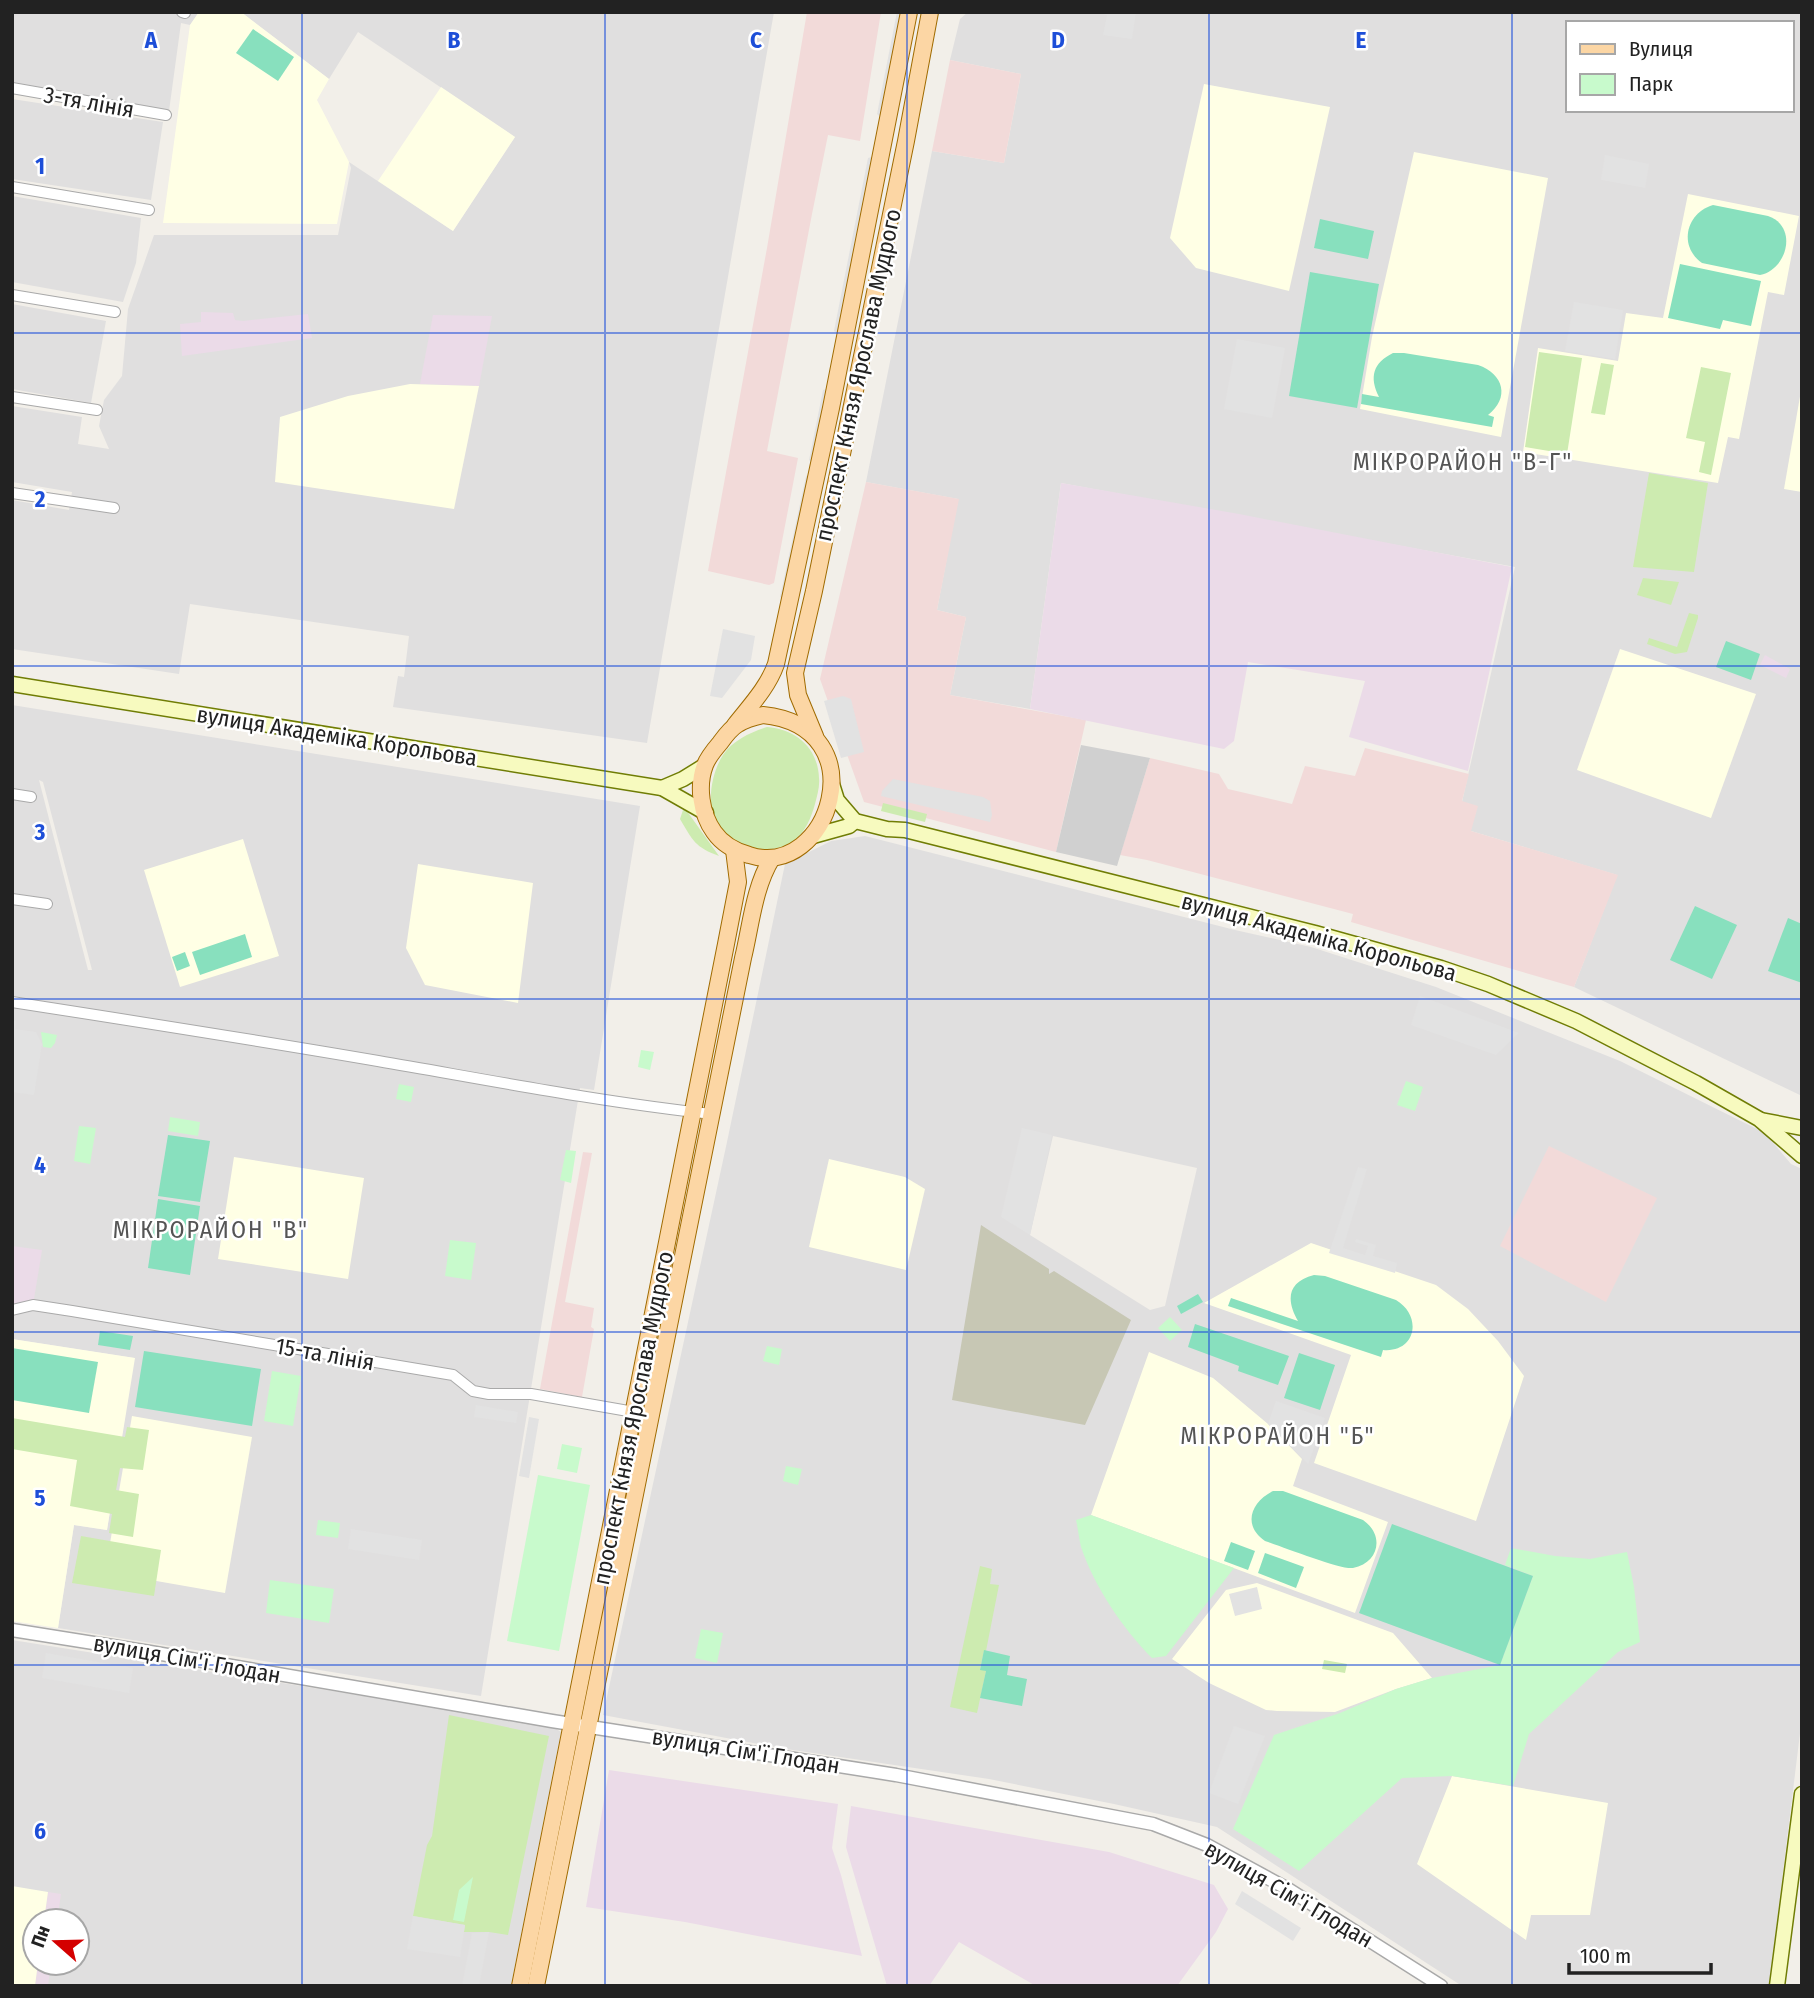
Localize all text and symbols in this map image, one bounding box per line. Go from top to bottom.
legend [1566,21,1793,112]
text: A [144,26,158,54]
text: B [448,26,461,54]
text: C [750,26,762,54]
text: D [1051,26,1065,54]
text: E [1356,26,1367,54]
text: Вулиця [1629,36,1693,62]
text: Парк [1629,71,1673,97]
street label: 3-тя лінія [42,80,136,124]
text: 1 [35,152,45,180]
street label: проспект Князя Ярослава Мудрого [809,206,907,544]
district label: МІКРОРАЙОН "В-Г" [1353,448,1573,476]
text: 2 [34,485,46,513]
street label: вулиця Академіка Корольова [195,700,479,772]
text: 3 [34,818,46,846]
street label: вулиця Академіка Корольова [1179,887,1459,987]
text: 4 [34,1151,46,1179]
district label: МІКРОРАЙОН "В" [113,1216,309,1244]
street label: проспект Князя Ярослава Мудрого [587,1249,679,1587]
street label: 15-та лінія [273,1332,377,1376]
district label: МІКРОРАЙОН "Б" [1180,1422,1376,1450]
text: 5 [34,1484,46,1512]
street label: вулиця Сім'ї Глодан [91,1629,283,1689]
street label: вулиця Сім'ї Глодан [650,1722,842,1780]
text: 6 [34,1817,46,1845]
street label: вулиця Сім'ї Глодан [1200,1834,1378,1954]
north arrow [21,1907,91,1977]
text: Пн [26,1922,55,1950]
scale bar [1569,1932,1711,1976]
text: 100 m [1580,1943,1631,1969]

